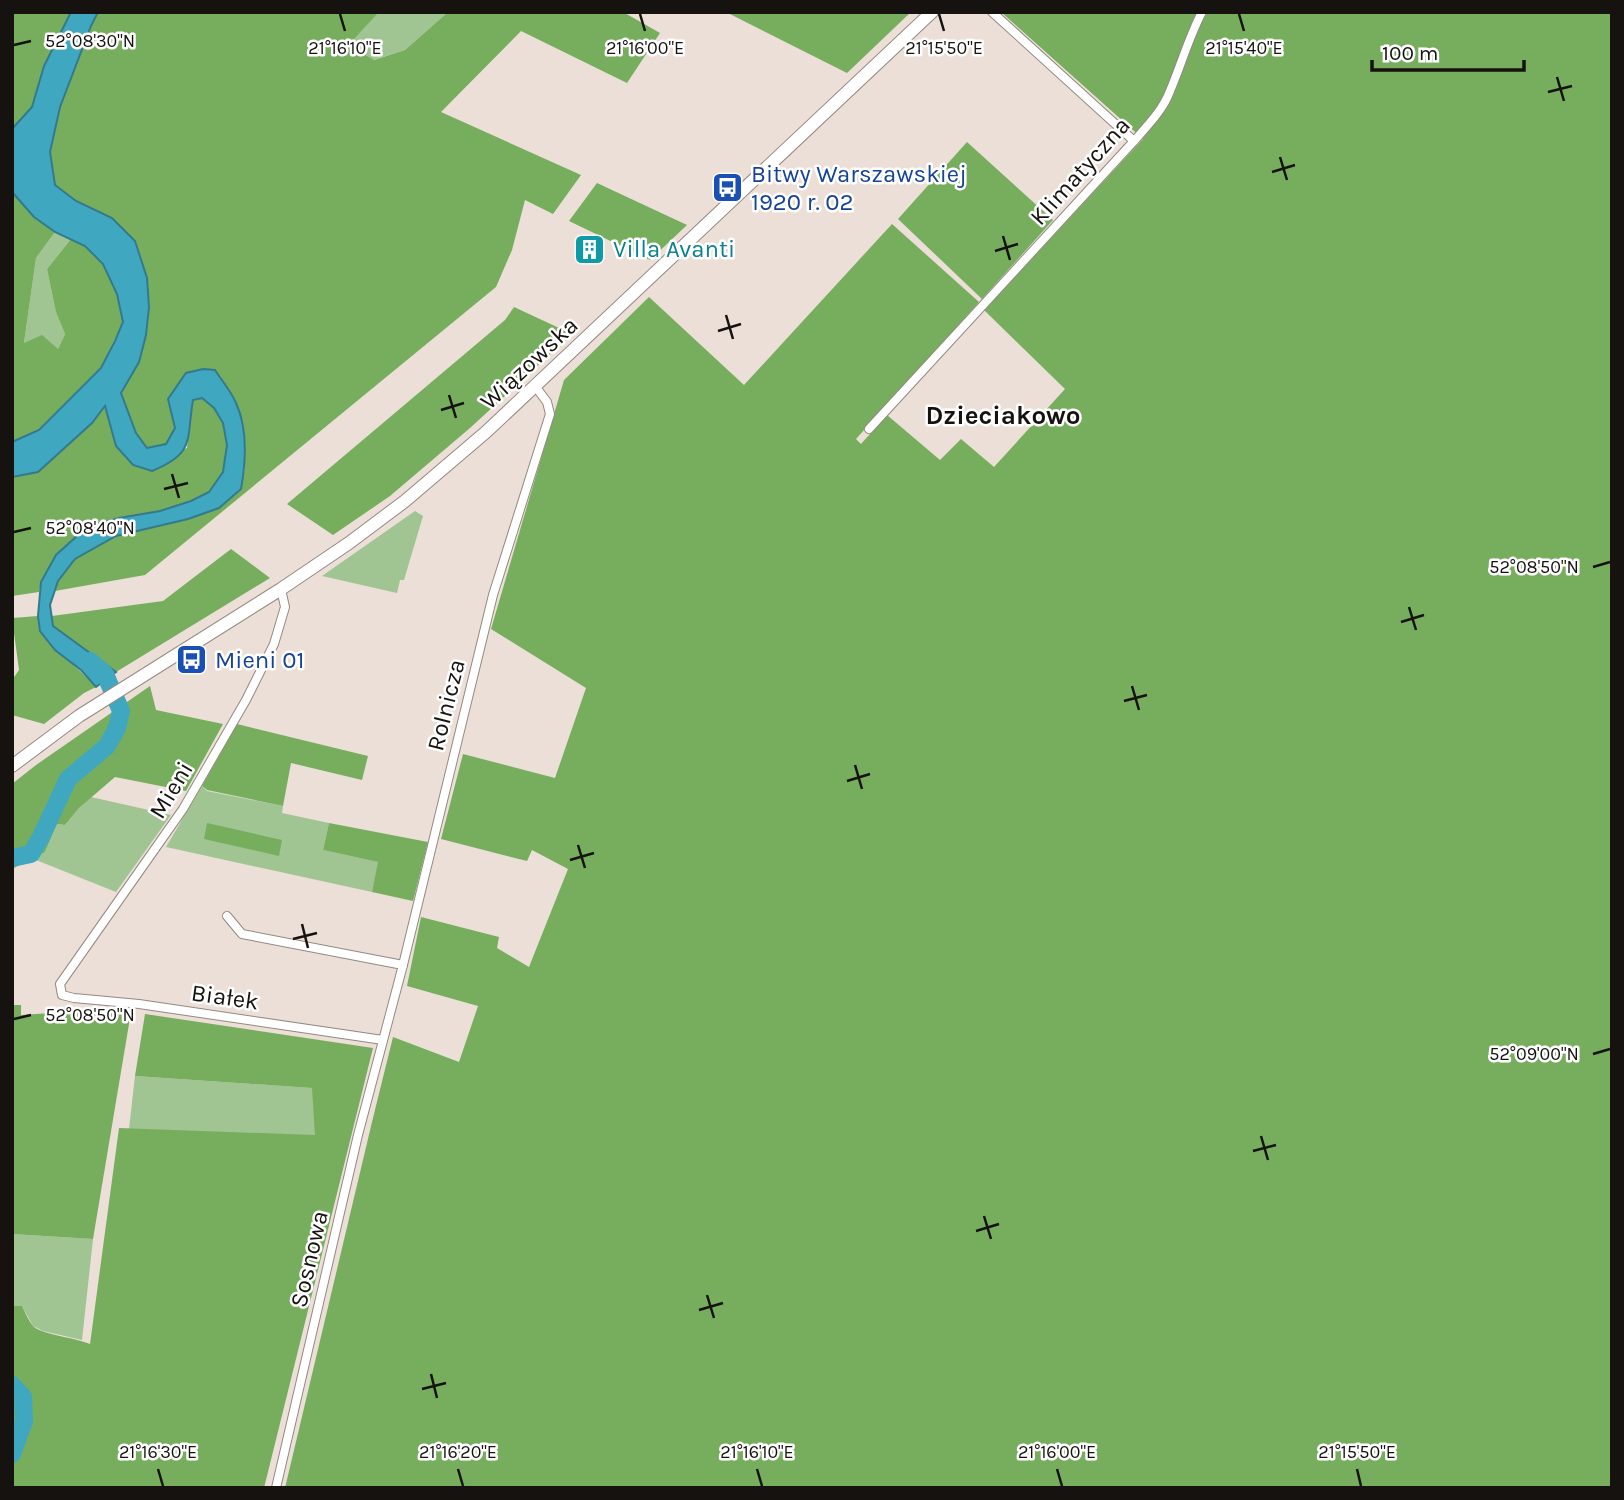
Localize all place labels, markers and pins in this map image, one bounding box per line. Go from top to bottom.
place label: Bitwy Warszawskiej 1920 r. 02 [751,160,967,216]
bus stop icon: Bitwy Warszawskiej 1920 r. 02 [711,171,745,205]
building icon: Villa Avanti [573,232,607,266]
place label: Villa Avanti [613,235,735,263]
bus stop icon: Mieni 01 [175,643,209,677]
place label: Mieni 01 [215,646,304,674]

